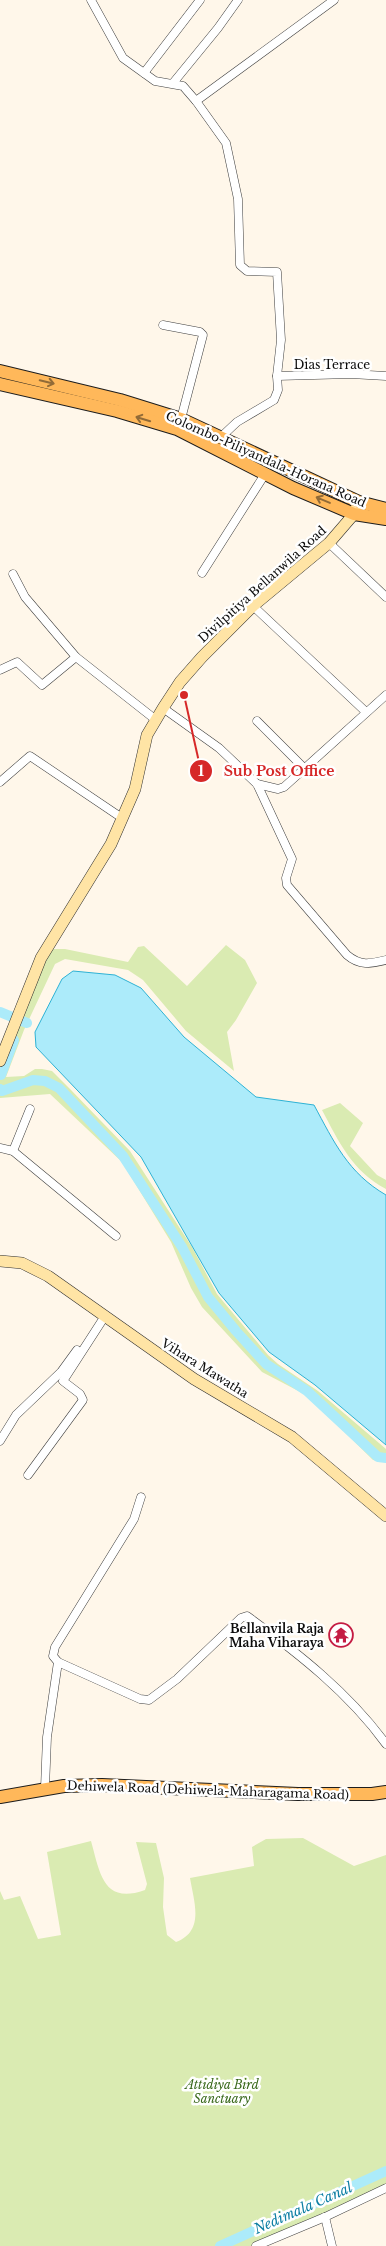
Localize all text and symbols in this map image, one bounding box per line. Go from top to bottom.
street label: Dias Terrace [294,357,370,372]
one-way arrow [39,378,55,387]
street label: Colombo-Piliyandala-Horana Road [163,408,369,510]
one-way arrow [136,414,152,424]
one-way arrow [316,495,331,505]
street label: Divilpitiya Bellanwila Road [195,523,329,645]
callout: Sub Post Office [189,757,345,786]
text: 1 [198,761,205,780]
text: Sub Post Office [224,762,334,780]
street label: Vihara Mawatha [158,1335,252,1401]
place label: Bellanvila Raja Maha Viharaya [229,1621,324,1650]
temple icon: Bellanvila Raja Maha Viharaya [328,1622,354,1648]
street label: Dehiwela Road (Dehiwela-Maharagama Road) [67,1778,349,1802]
park label: Attidiya Bird Sanctuary [183,2077,260,2106]
water label: Nedimala Canal [250,2178,356,2238]

